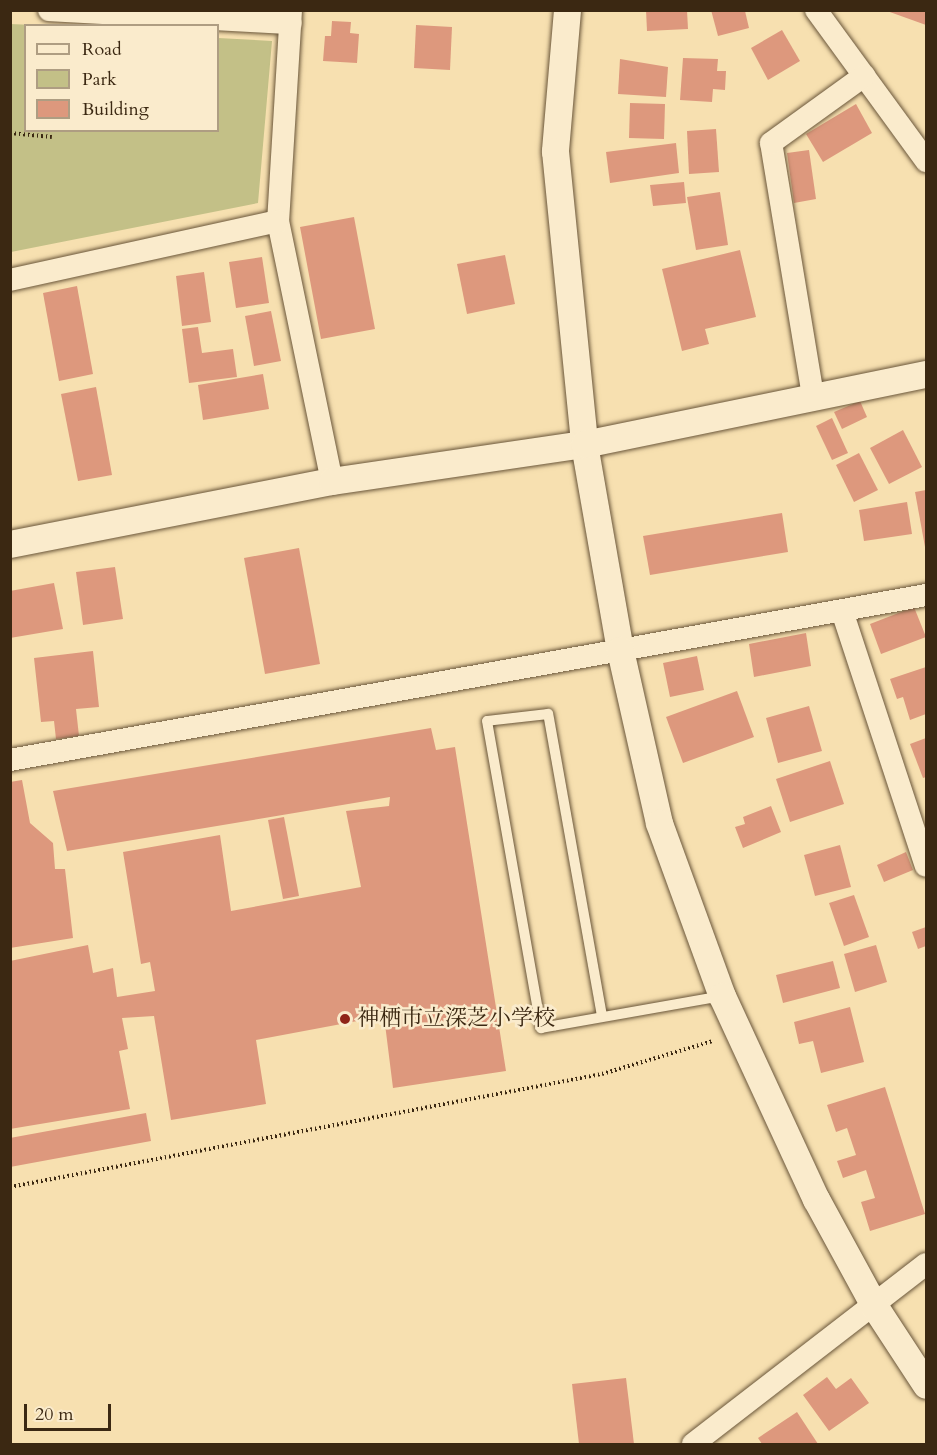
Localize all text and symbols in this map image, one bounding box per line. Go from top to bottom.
legend [24,24,219,132]
text: Road [82,37,122,62]
text: Park [82,67,117,92]
text: Building [82,97,149,122]
place label: 神栖市立深芝小学校 [357,1006,555,1032]
marker: 神栖市立深芝小学校 [338,1012,352,1026]
scale bar [27,1392,114,1430]
text: 20 m [35,1402,74,1427]

